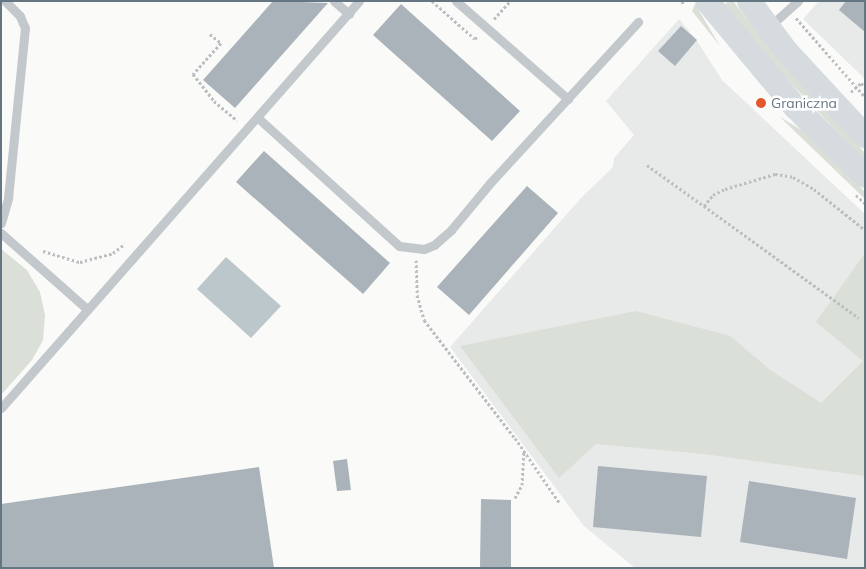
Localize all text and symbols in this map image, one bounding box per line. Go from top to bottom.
place label: Graniczna [771,95,837,111]
marker: Graniczna [755,97,767,109]

